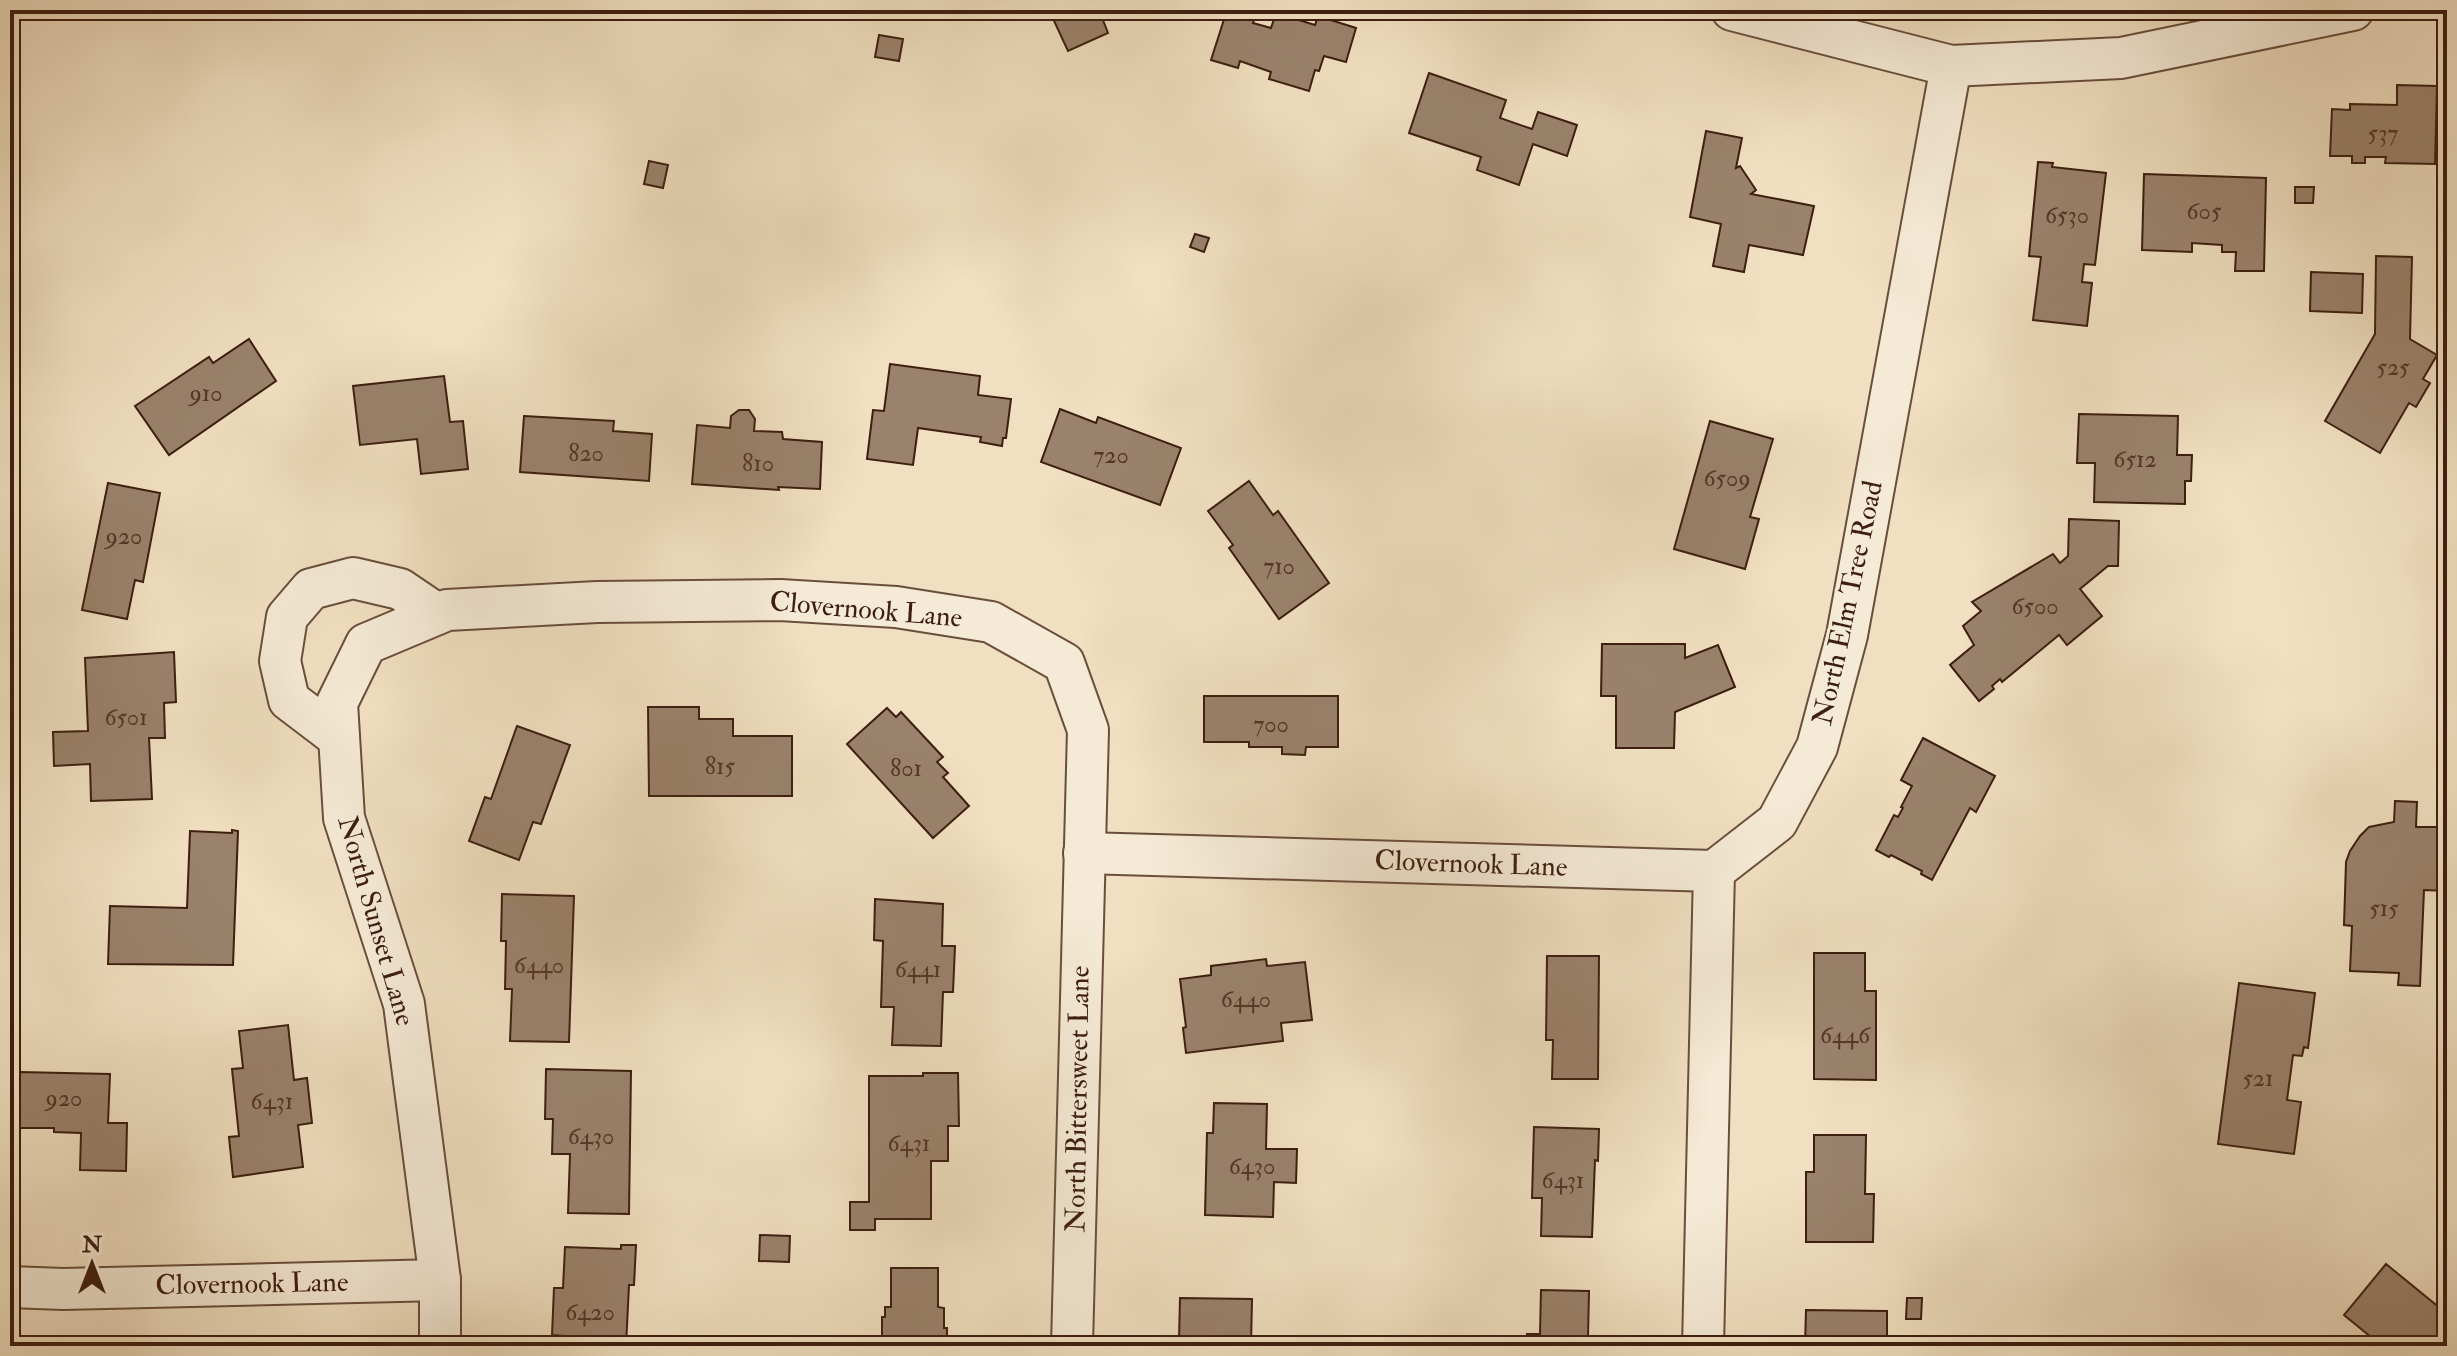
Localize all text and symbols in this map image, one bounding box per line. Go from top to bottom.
house number: 537 [2368,118,2398,149]
house number: 605 [2187,196,2222,227]
house number: 6530 [2045,200,2089,231]
house number: 525 [2376,352,2410,383]
house number: 910 [188,378,222,409]
house number: 820 [568,438,604,469]
house number: 720 [1093,440,1129,471]
house number: 6512 [2113,444,2157,475]
house number: 810 [742,448,774,479]
house number: 6509 [1703,463,1751,494]
street label: North Elm Tree Road [1805,477,1891,728]
house number: 920 [104,521,142,552]
house number: 710 [1263,551,1295,582]
street label: Clovernook Lane [768,584,964,636]
house number: 6500 [2011,591,2059,622]
house number: 6501 [104,702,148,733]
house number: 700 [1253,709,1289,740]
house number: 815 [705,751,736,782]
house number: 801 [890,753,922,784]
street label: North Sunset Lane [329,812,423,1030]
street label: Clovernook Lane [1374,843,1568,885]
house number: 515 [2369,893,2399,924]
house number: 6440 [514,950,564,981]
house number: 6441 [895,954,941,985]
street label: North Bittersweet Lane [1058,965,1098,1233]
house number: 6440 [1221,984,1271,1015]
house number: 6446 [1820,1020,1872,1051]
house number: 521 [2242,1063,2274,1094]
house number: 920 [44,1083,82,1114]
house number: 6431 [251,1086,293,1117]
house number: 6430 [568,1121,614,1152]
house number: 6431 [888,1128,930,1159]
house number: 6430 [1229,1151,1275,1182]
house number: 6431 [1542,1165,1584,1196]
north arrow [52,1224,132,1304]
text: N [81,1231,102,1259]
street label: Clovernook Lane [155,1265,349,1303]
house number: 6420 [565,1297,615,1328]

